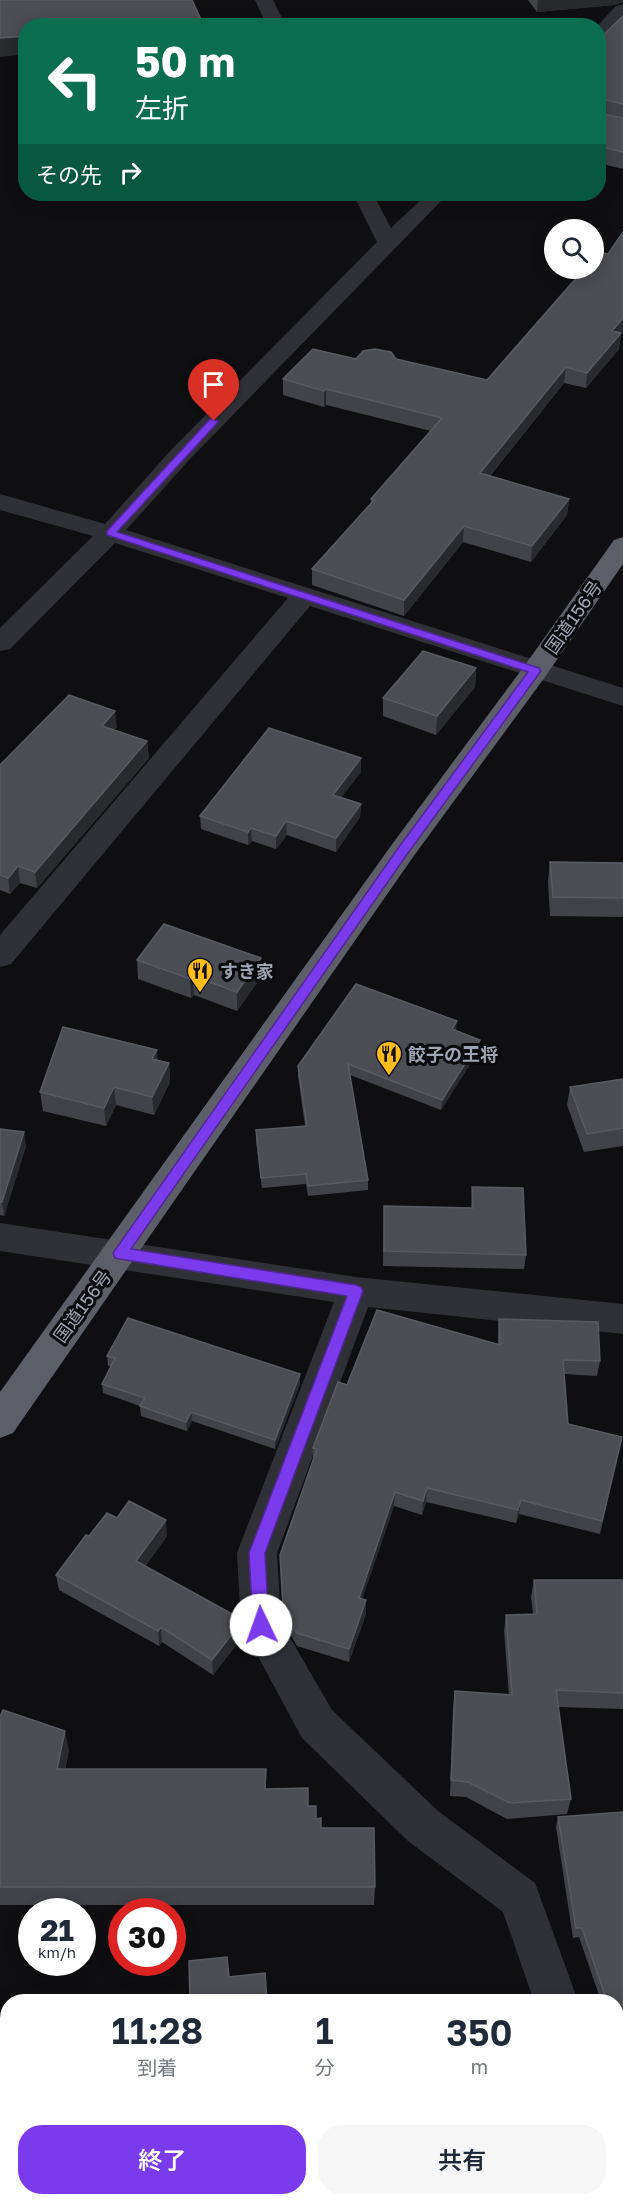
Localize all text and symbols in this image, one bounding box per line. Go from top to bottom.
text: 50 m [135,36,235,86]
icon: left [36,42,114,120]
text: 左折 [135,92,189,124]
icon: right [114,156,147,189]
text: その先 [36,161,102,188]
map controls [544,219,604,279]
button: search [544,219,604,279]
pin [188,359,239,421]
icon: arrive [197,368,230,401]
street label: 国道156号 [540,576,606,658]
restaurant icon: すき家 [185,956,215,994]
place label: すき家 [220,960,274,982]
restaurant icon: 餃子の王将 [374,1039,404,1077]
place label: 餃子の王将 [407,1043,498,1065]
street label: 国道156号 [48,1266,116,1346]
position arrow [229,1593,293,1657]
speed limit sign: 30 [108,1898,186,1976]
text: 21 [40,1912,74,1948]
text: km/h [38,1943,76,1961]
text: 11:28 [112,2009,203,2052]
text: 1 [316,2009,334,2052]
text: 350 [446,2011,512,2054]
text: m [470,2054,488,2078]
text: 到着 [137,2055,177,2079]
text: 分 [315,2055,335,2079]
button: 終了 [18,2125,306,2194]
button: 共有 [318,2125,606,2194]

